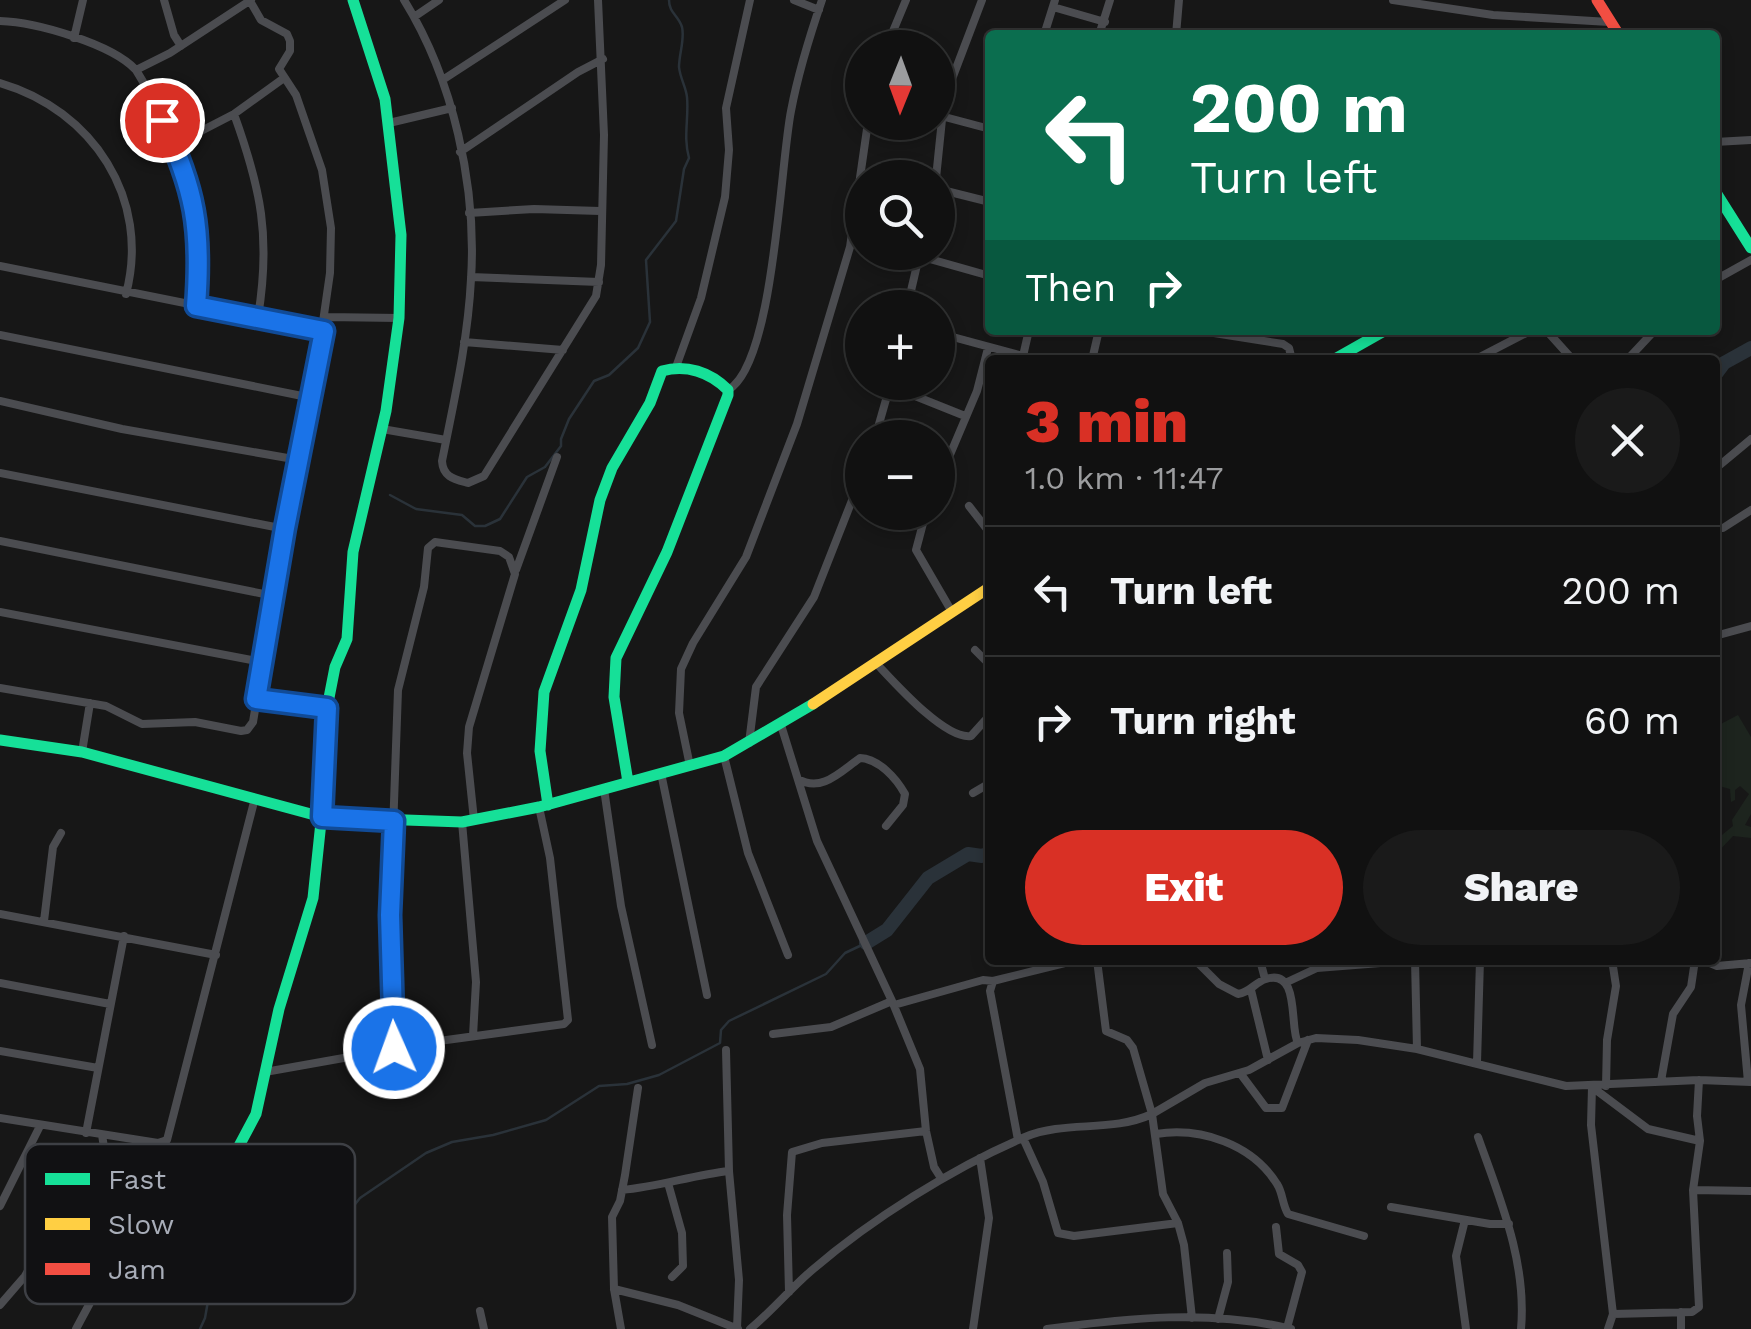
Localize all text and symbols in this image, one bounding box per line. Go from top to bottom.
north arrow [845,30,955,140]
map controls [845,30,955,530]
text: 200 m [1190,67,1408,149]
icon: left [1025,70,1155,200]
pin [120,78,205,163]
icon: arrive [135,93,190,148]
text: Turn left [1190,151,1377,204]
button: search [845,160,955,270]
icon: right [1136,260,1191,315]
text: Then [1025,266,1116,310]
button: + [845,290,955,400]
text: 3 min [1025,386,1188,457]
button: close [1575,388,1680,493]
button: − [845,420,955,530]
text: 1.0 km · 11:47 [1025,459,1223,497]
icon: left [1025,564,1080,619]
text: Turn left [1110,569,1272,613]
text: 200 m [1561,569,1680,613]
icon: right [1025,694,1080,749]
text: Turn right [1110,699,1296,743]
text: 60 m [1584,699,1680,743]
button: Exit [1025,830,1343,945]
button: Share [1363,830,1680,945]
position arrow [342,996,446,1100]
legend [25,1144,355,1304]
text: Fast [108,1163,166,1196]
text: Slow [108,1208,174,1241]
text: Jam [108,1253,166,1286]

